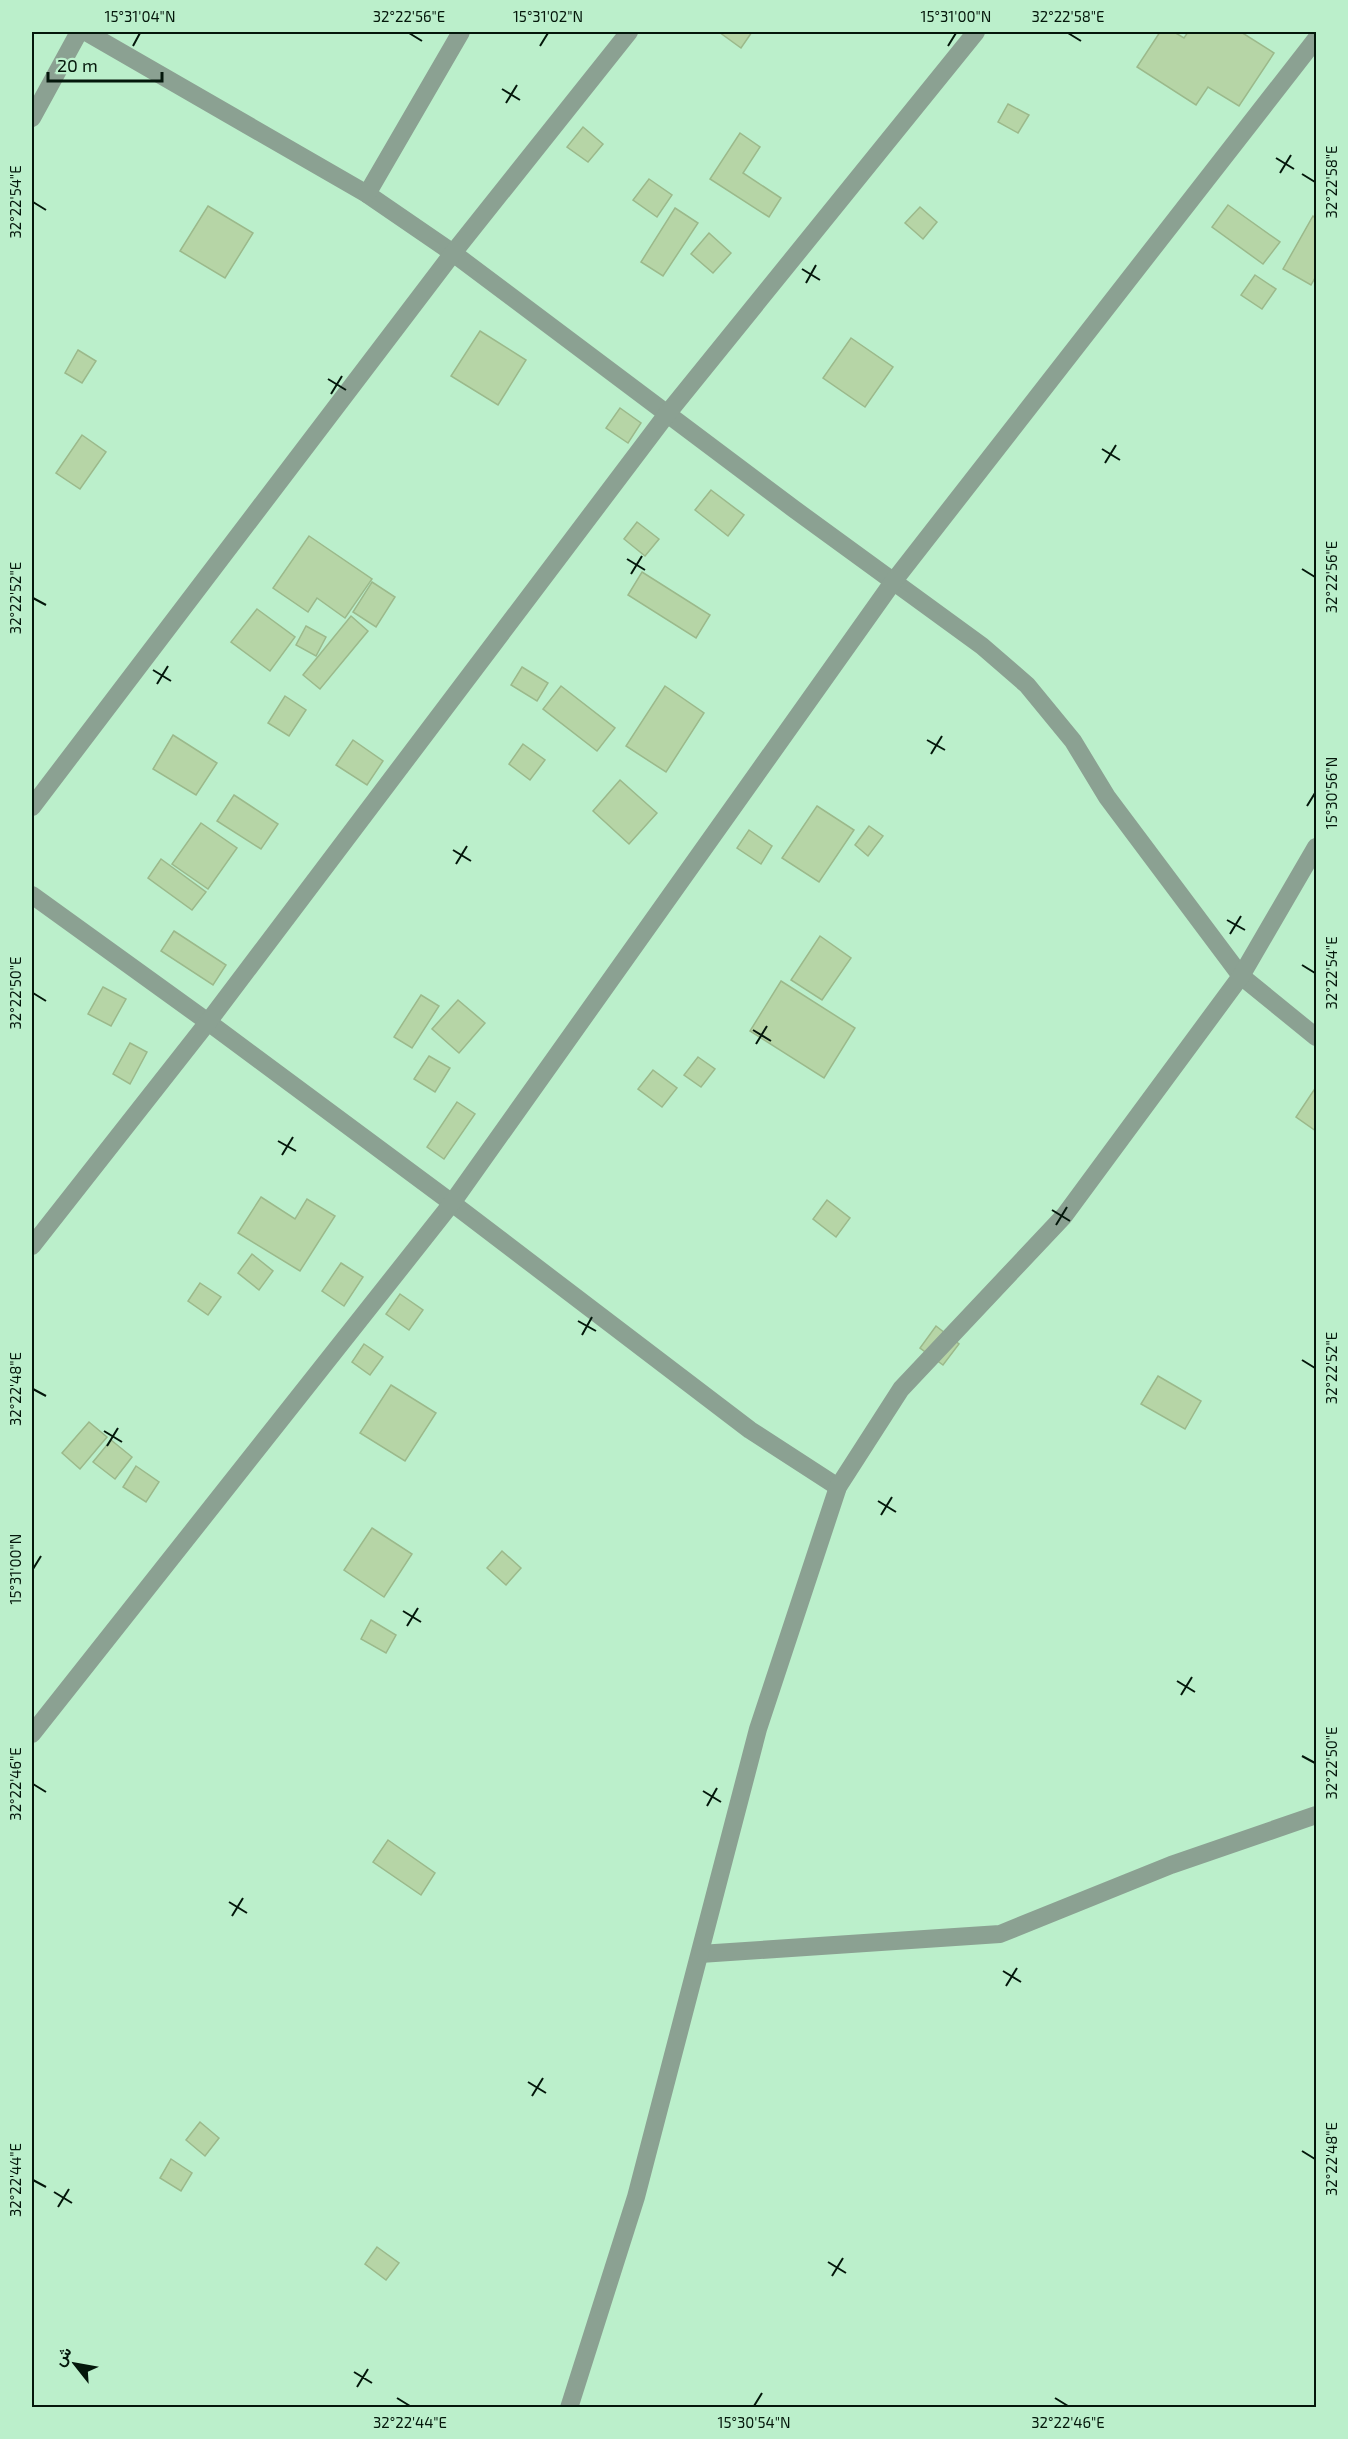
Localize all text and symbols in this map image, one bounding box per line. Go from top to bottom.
text: 15°31'04"N [105,7,175,25]
text: 32°22'56"E [373,7,445,25]
text: 15°31'02"N [513,7,583,25]
text: 15°31'00"N [921,7,991,25]
text: 32°22'58"E [1031,7,1105,25]
scale bar [48,45,162,83]
text: 20 m [57,54,98,76]
text: 32°22'58"E [1322,145,1340,219]
text: 32°22'54"E [6,165,24,239]
text: 32°22'56"E [1322,541,1340,613]
text: 32°22'52"E [6,562,24,634]
text: 15°30'56"N [1322,757,1340,829]
text: 32°22'54"E [1322,936,1340,1010]
text: 32°22'50"E [6,957,24,1030]
text: 32°22'52"E [1322,1332,1340,1404]
text: 32°22'48"E [6,1352,24,1426]
text: 15°31'00"N [6,1534,24,1604]
text: 32°22'50"E [1322,1727,1340,1800]
text: 32°22'46"E [6,1747,24,1821]
text: 32°22'48"E [1322,2122,1340,2196]
text: 32°22'44"E [6,2143,24,2217]
north arrow [45,2334,105,2394]
text: ش [49,2343,76,2370]
text: 32°22'44"E [373,2413,447,2431]
text: 15°30'54"N [717,2413,791,2431]
text: 32°22'46"E [1031,2413,1105,2431]

